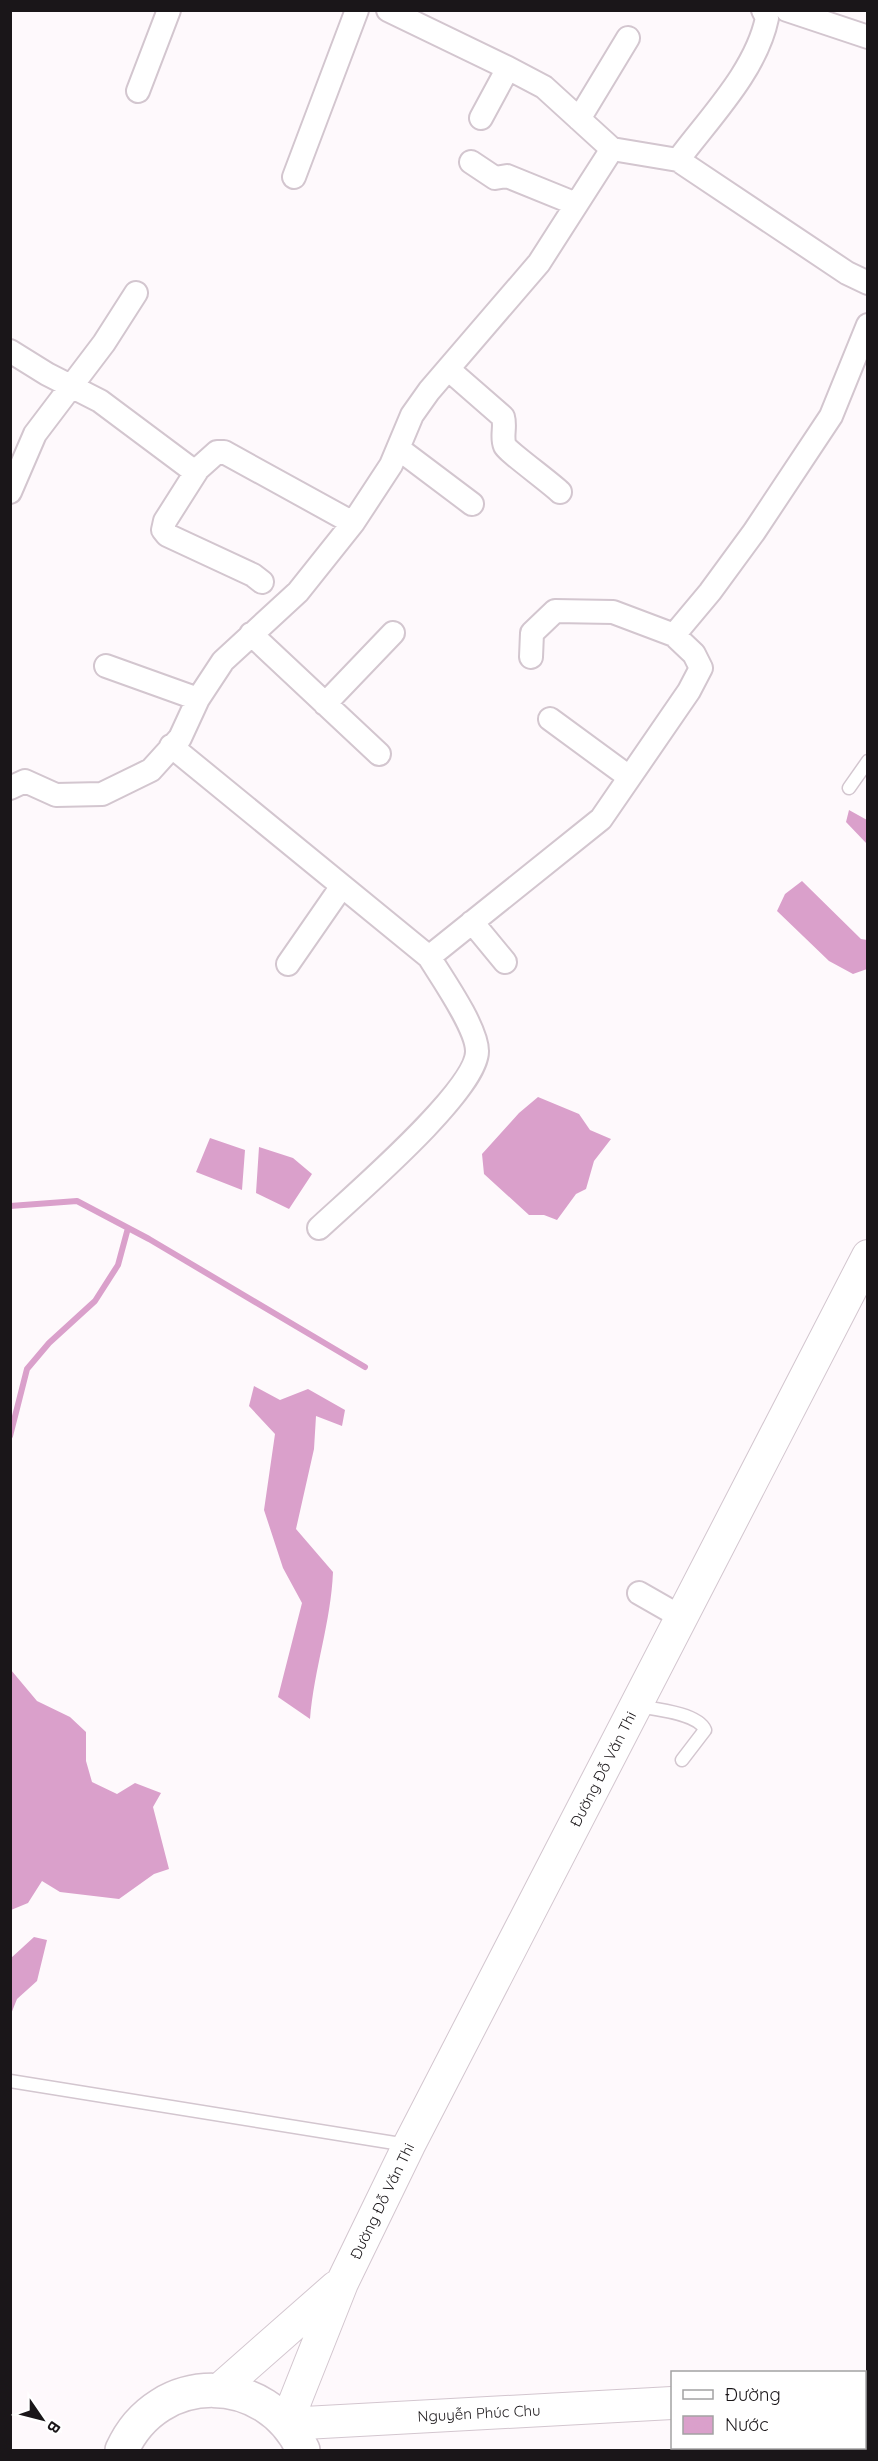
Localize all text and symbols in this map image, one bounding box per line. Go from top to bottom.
street label: Đường Đỗ Văn Thi [566,1708,640,1830]
street label: Đường Đỗ Văn Thi [346,2140,418,2262]
legend [671,2371,866,2449]
text: Đường [725,2383,781,2406]
north arrow [12,2389,72,2449]
street label: Nguyễn Phúc Chu [417,2400,541,2426]
text: Nước [725,2413,769,2436]
text: B [43,2418,65,2438]

